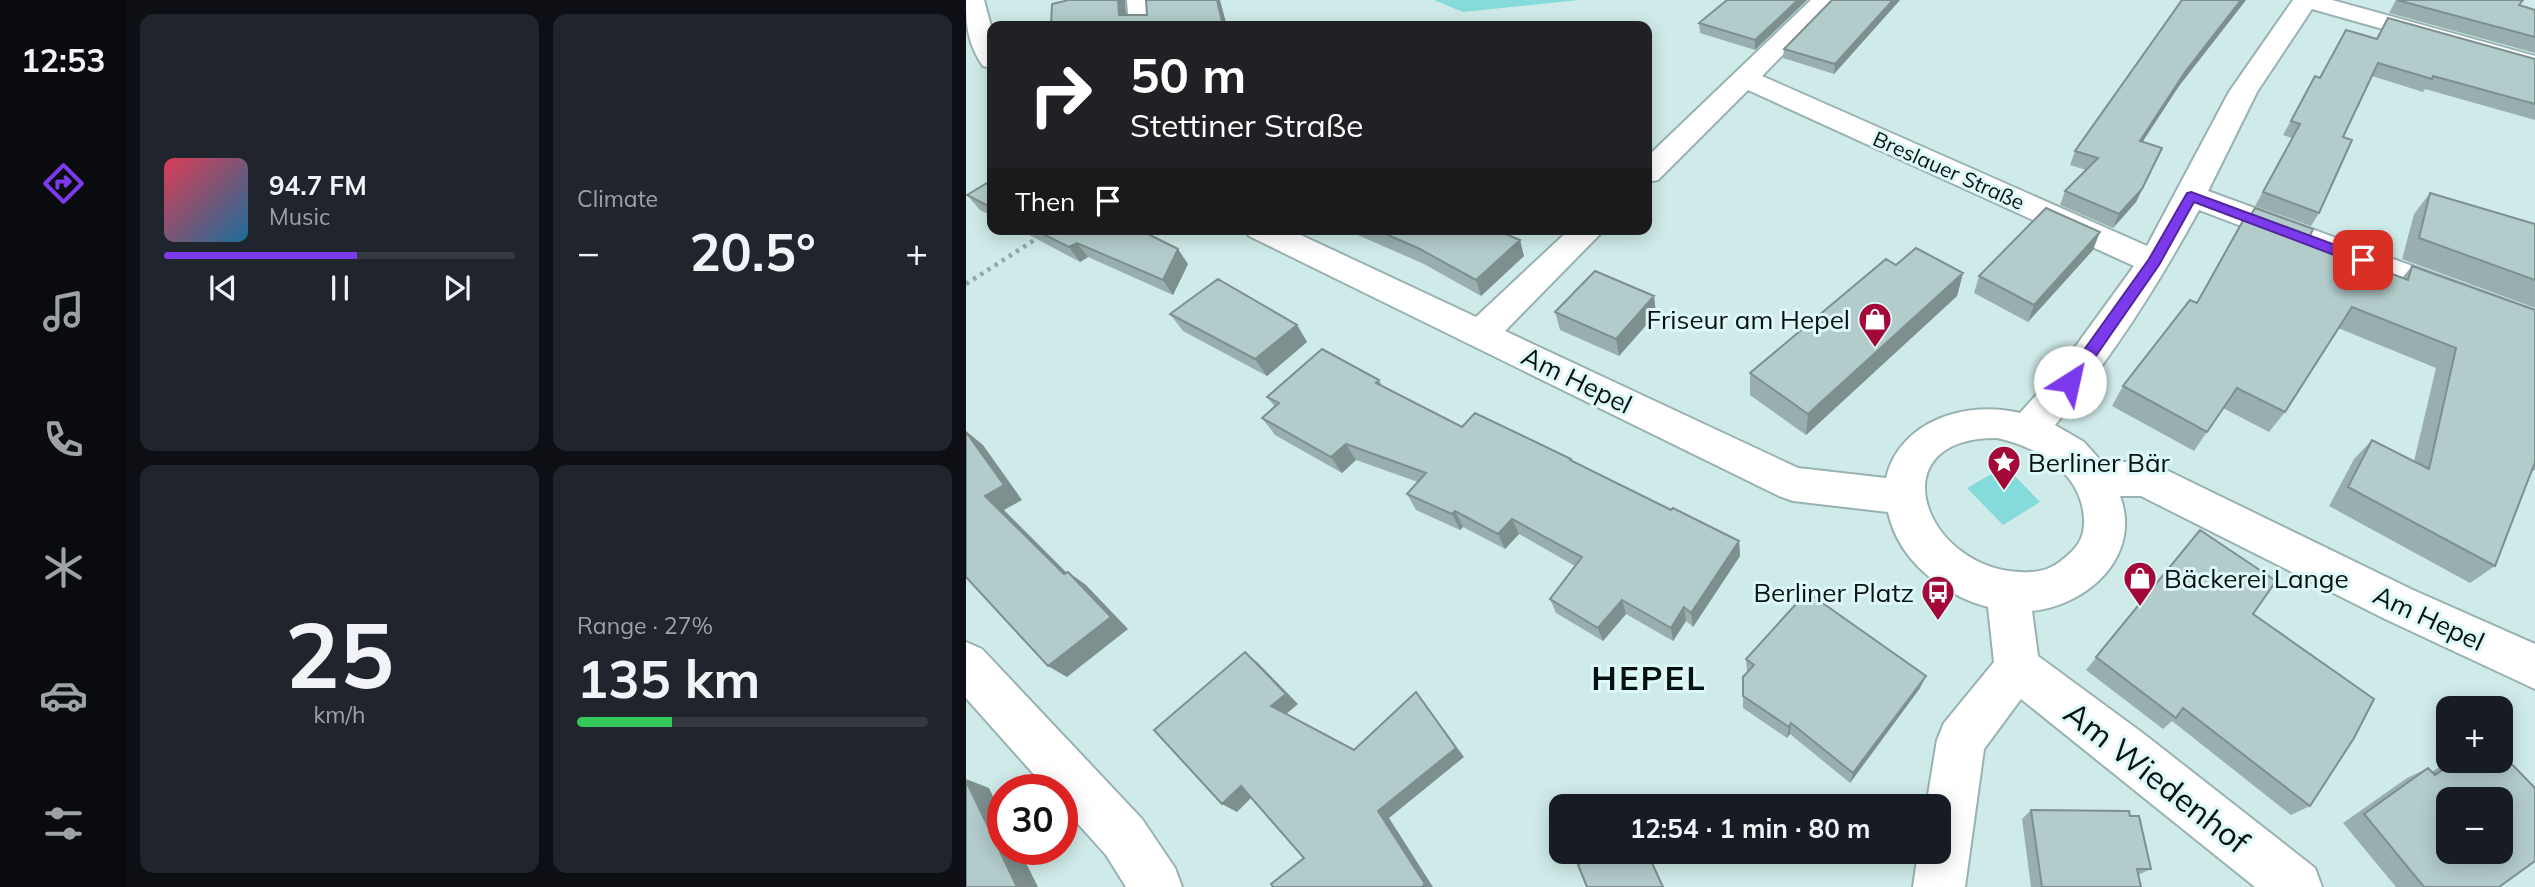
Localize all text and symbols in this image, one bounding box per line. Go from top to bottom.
text: 12:53 [21,40,105,80]
text: 50 m [1130,44,1246,105]
icon: right [1015,49,1106,140]
text: Stettiner Straße [1130,105,1363,145]
street label: Breslauer Straße [1869,125,2029,215]
icon: directions [39,159,88,208]
text: 94.7 FM [269,169,367,202]
icon: arrive [1089,182,1127,220]
text: Climate [577,184,658,213]
text: Then [1015,185,1075,218]
text: Music [269,202,330,231]
text: 20.5° [689,219,816,284]
text: − [577,228,600,276]
text: + [905,228,928,276]
pin [2333,230,2393,290]
icon: arrive [2344,241,2382,279]
icon: previous [204,269,242,307]
icon: pause [321,269,359,307]
icon: next [438,269,476,307]
icon: music [39,287,88,336]
shop icon: Friseur am Hepel [1856,300,1894,349]
place label: Friseur am Hepel [1647,303,1850,336]
street label: Am Hepel [1516,339,1638,421]
position arrow [2033,345,2107,419]
icon: phone [39,415,88,464]
place icon: Berliner Bär [1985,443,2023,492]
place label: Berliner Bär [2028,446,2171,479]
icon: climate [39,543,88,592]
shop icon: Bäckerei Lange [2121,559,2159,608]
place label: Bäckerei Lange [2164,562,2349,595]
bus stop icon: Berliner Platz [1919,573,1957,622]
place label: Berliner Platz [1753,576,1914,609]
street label: Am Hepel [2368,578,2490,658]
text: 25 [285,597,394,711]
text: Range · 27% [577,611,713,640]
text: 135 km [577,646,760,711]
district label: HEPEL [1591,657,1707,698]
icon: car [39,671,88,720]
street label: Am Wiedenhof [2057,692,2258,862]
map controls [2436,696,2513,864]
button: + [2436,696,2513,773]
text: km/h [313,700,366,729]
speed limit sign: 30 [987,774,1078,865]
button: − [2436,787,2513,864]
icon: filters [39,799,88,848]
text: 12:54 · 1 min · 80 m [1630,812,1870,845]

